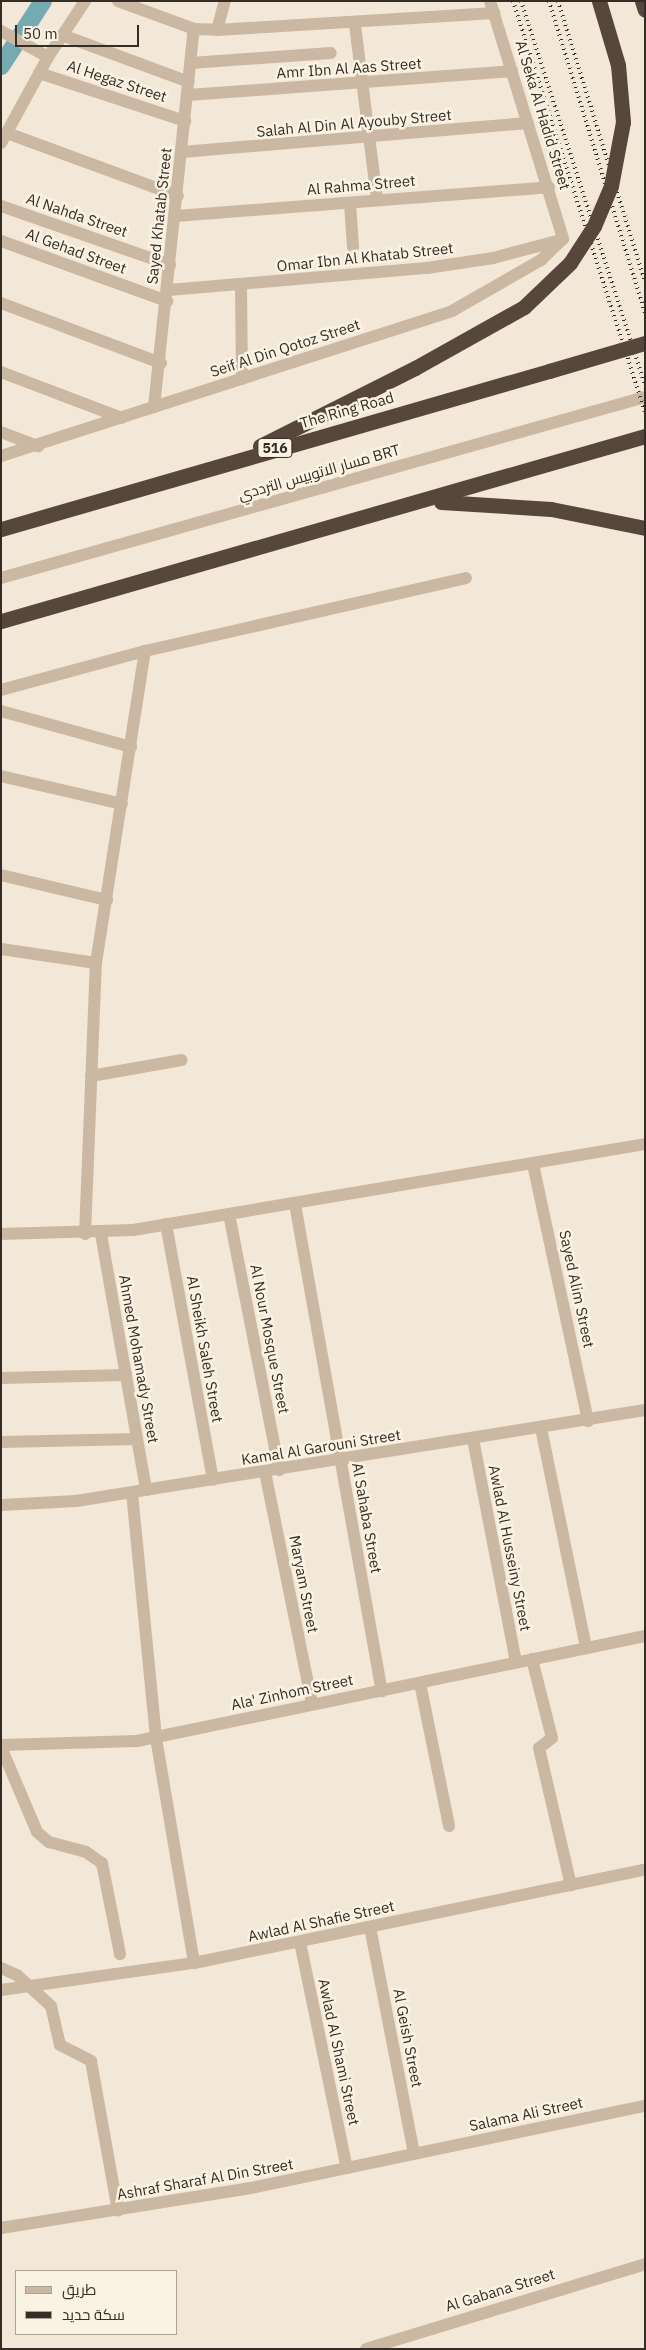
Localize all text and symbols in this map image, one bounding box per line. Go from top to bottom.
scale bar [18,15,141,47]
text: 50 m [23,24,58,43]
street label: Al Seka Al Hadid Street [512,38,574,192]
street label: Amr Ibn Al Aas Street [276,54,422,82]
street label: Al Hegaz Street [65,56,169,106]
street label: Salah Al Din Al Ayouby Street [256,106,452,140]
street label: Sayed Khatab Street [143,147,175,285]
street label: Al Rahma Street [306,171,416,199]
street label: Al Nahda Street [24,189,130,241]
street label: Al Gehad Street [23,224,129,278]
street label: Omar Ibn Al Khatab Street [276,239,454,275]
street label: Seif Al Din Qotoz Street [208,315,362,381]
street label: The Ring Road [298,388,396,432]
road number: 516 [256,436,294,459]
street label: مسار الاتوبيس الترددي BRT [236,440,402,504]
street label: Sayed Alim Street [556,1229,598,1349]
street label: Al Nour Mosque Street [247,1263,293,1415]
street label: Ahmed Mohamady Street [115,1273,163,1445]
street label: Al Sheikh Saleh Street [183,1274,227,1424]
street label: Kamal Al Garouni Street [240,1426,402,1468]
street label: Al Sahaba Street [348,1461,386,1575]
street label: Awlad Al Husseiny Street [485,1463,535,1633]
street label: Maryam Street [286,1534,322,1634]
street label: Ala' Zinhom Street [229,1670,355,1714]
street label: Awlad Al Shafie Street [246,1897,396,1945]
street label: Awlad Al Shami Street [315,1977,363,2127]
street label: Al Geish Street [390,1987,426,2089]
street label: Salama Ali Street [468,2093,584,2135]
street label: Ashraf Sharaf Al Din Street [115,2155,295,2203]
street label: Al Gabana Street [443,2265,557,2315]
legend [15,2270,178,2335]
text: طريق [62,2280,96,2299]
text: سكة حديد [62,2305,125,2324]

